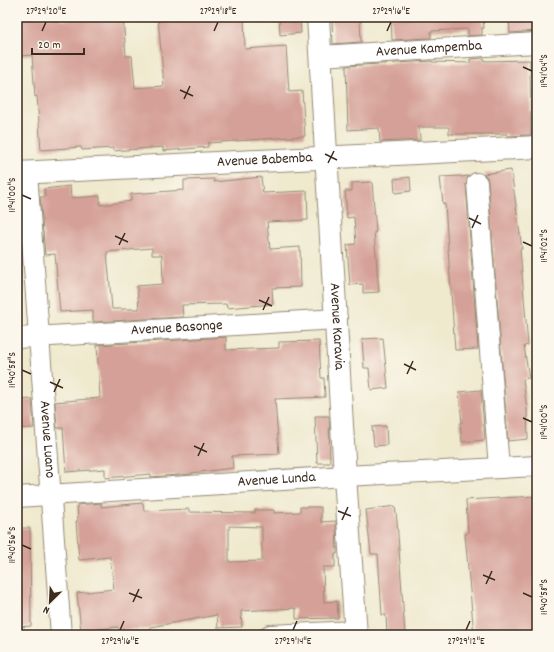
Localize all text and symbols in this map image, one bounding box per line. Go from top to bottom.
text: 27°29'20"E [26,5,67,19]
text: 27°29'18"E [200,5,237,19]
text: 27°29'16"E [372,5,410,19]
scale bar [32,30,84,56]
street label: Avenue Kampemba [375,35,483,64]
text: 20 m [38,37,61,54]
text: 11°41'04"S [538,54,552,88]
street label: Avenue Babemba [216,147,314,174]
text: 11°41'00"S [6,178,20,212]
text: 11°41'02"S [538,229,552,263]
street label: Avenue Karavia [323,282,350,372]
street label: Avenue Basonge [130,315,224,342]
text: 11°40'58"S [6,352,20,388]
street label: Avenue Luano [33,400,60,479]
text: 11°41'00"S [538,405,552,439]
street label: Avenue Lunda [237,467,317,494]
text: 11°40'56"S [6,527,20,563]
text: 11°40'58"S [538,579,552,615]
north arrow [30,582,70,622]
text: N [40,601,52,618]
text: 27°29'16"E [101,635,139,649]
text: 27°29'14"E [275,635,312,649]
text: 27°29'12"E [448,635,485,649]

